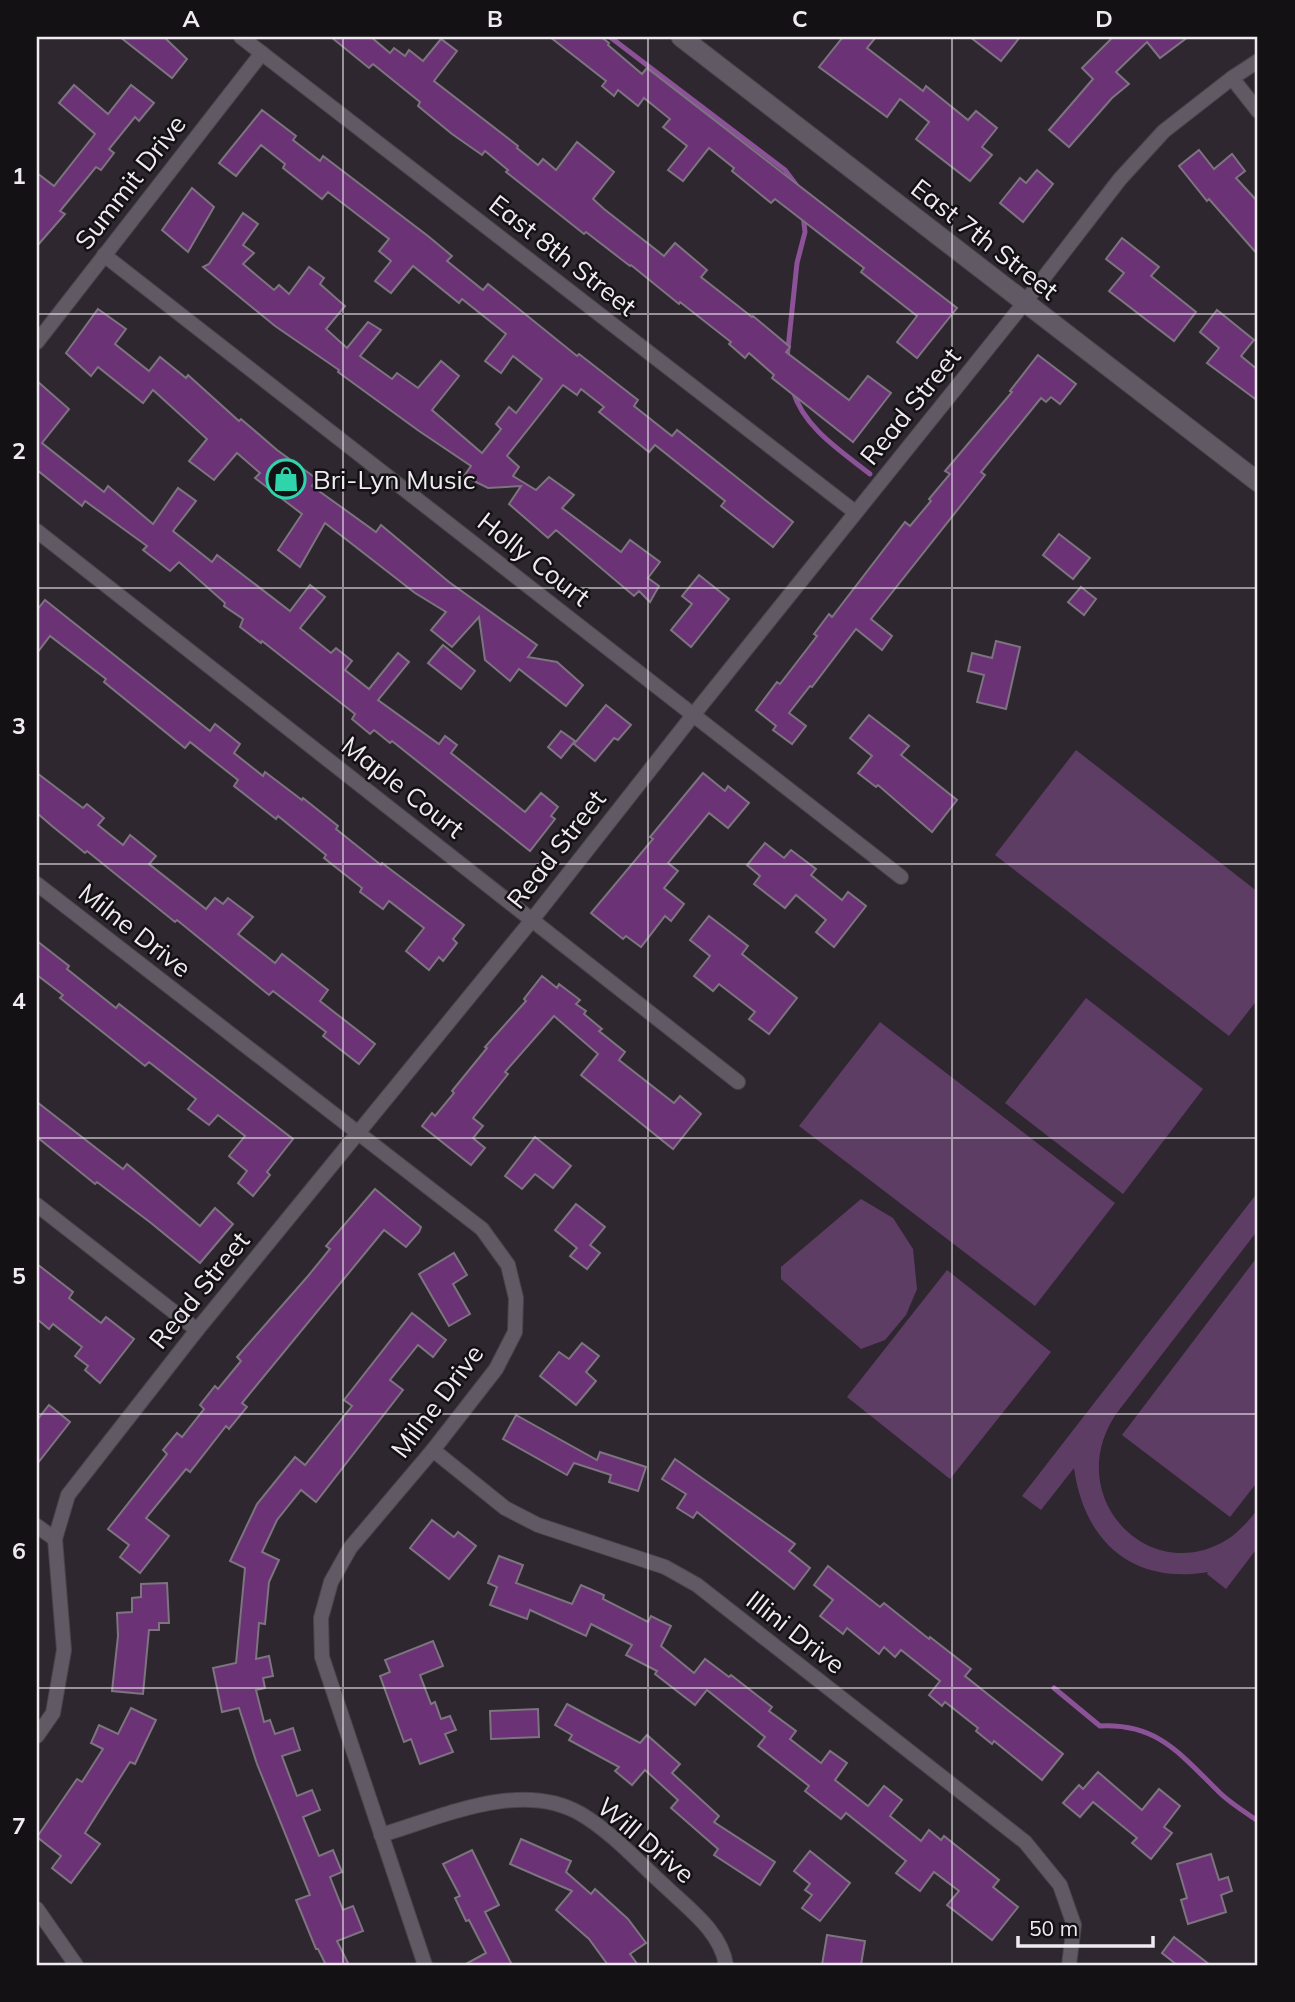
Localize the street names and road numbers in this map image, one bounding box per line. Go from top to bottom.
street label: Summit Drive [67,108,193,256]
street label: East 7th Street [905,171,1065,307]
street label: East 8th Street [483,187,643,323]
street label: Read Street [853,341,967,471]
street label: Holly Court [471,505,597,613]
street label: Maple Court [335,729,471,845]
street label: Read Street [499,783,613,915]
street label: Milne Drive [72,876,198,984]
street label: Read Street [142,1225,256,1355]
street label: Milne Drive [384,1338,490,1464]
street label: Illini Drive [740,1583,852,1681]
street label: Will Drive [591,1790,701,1890]

